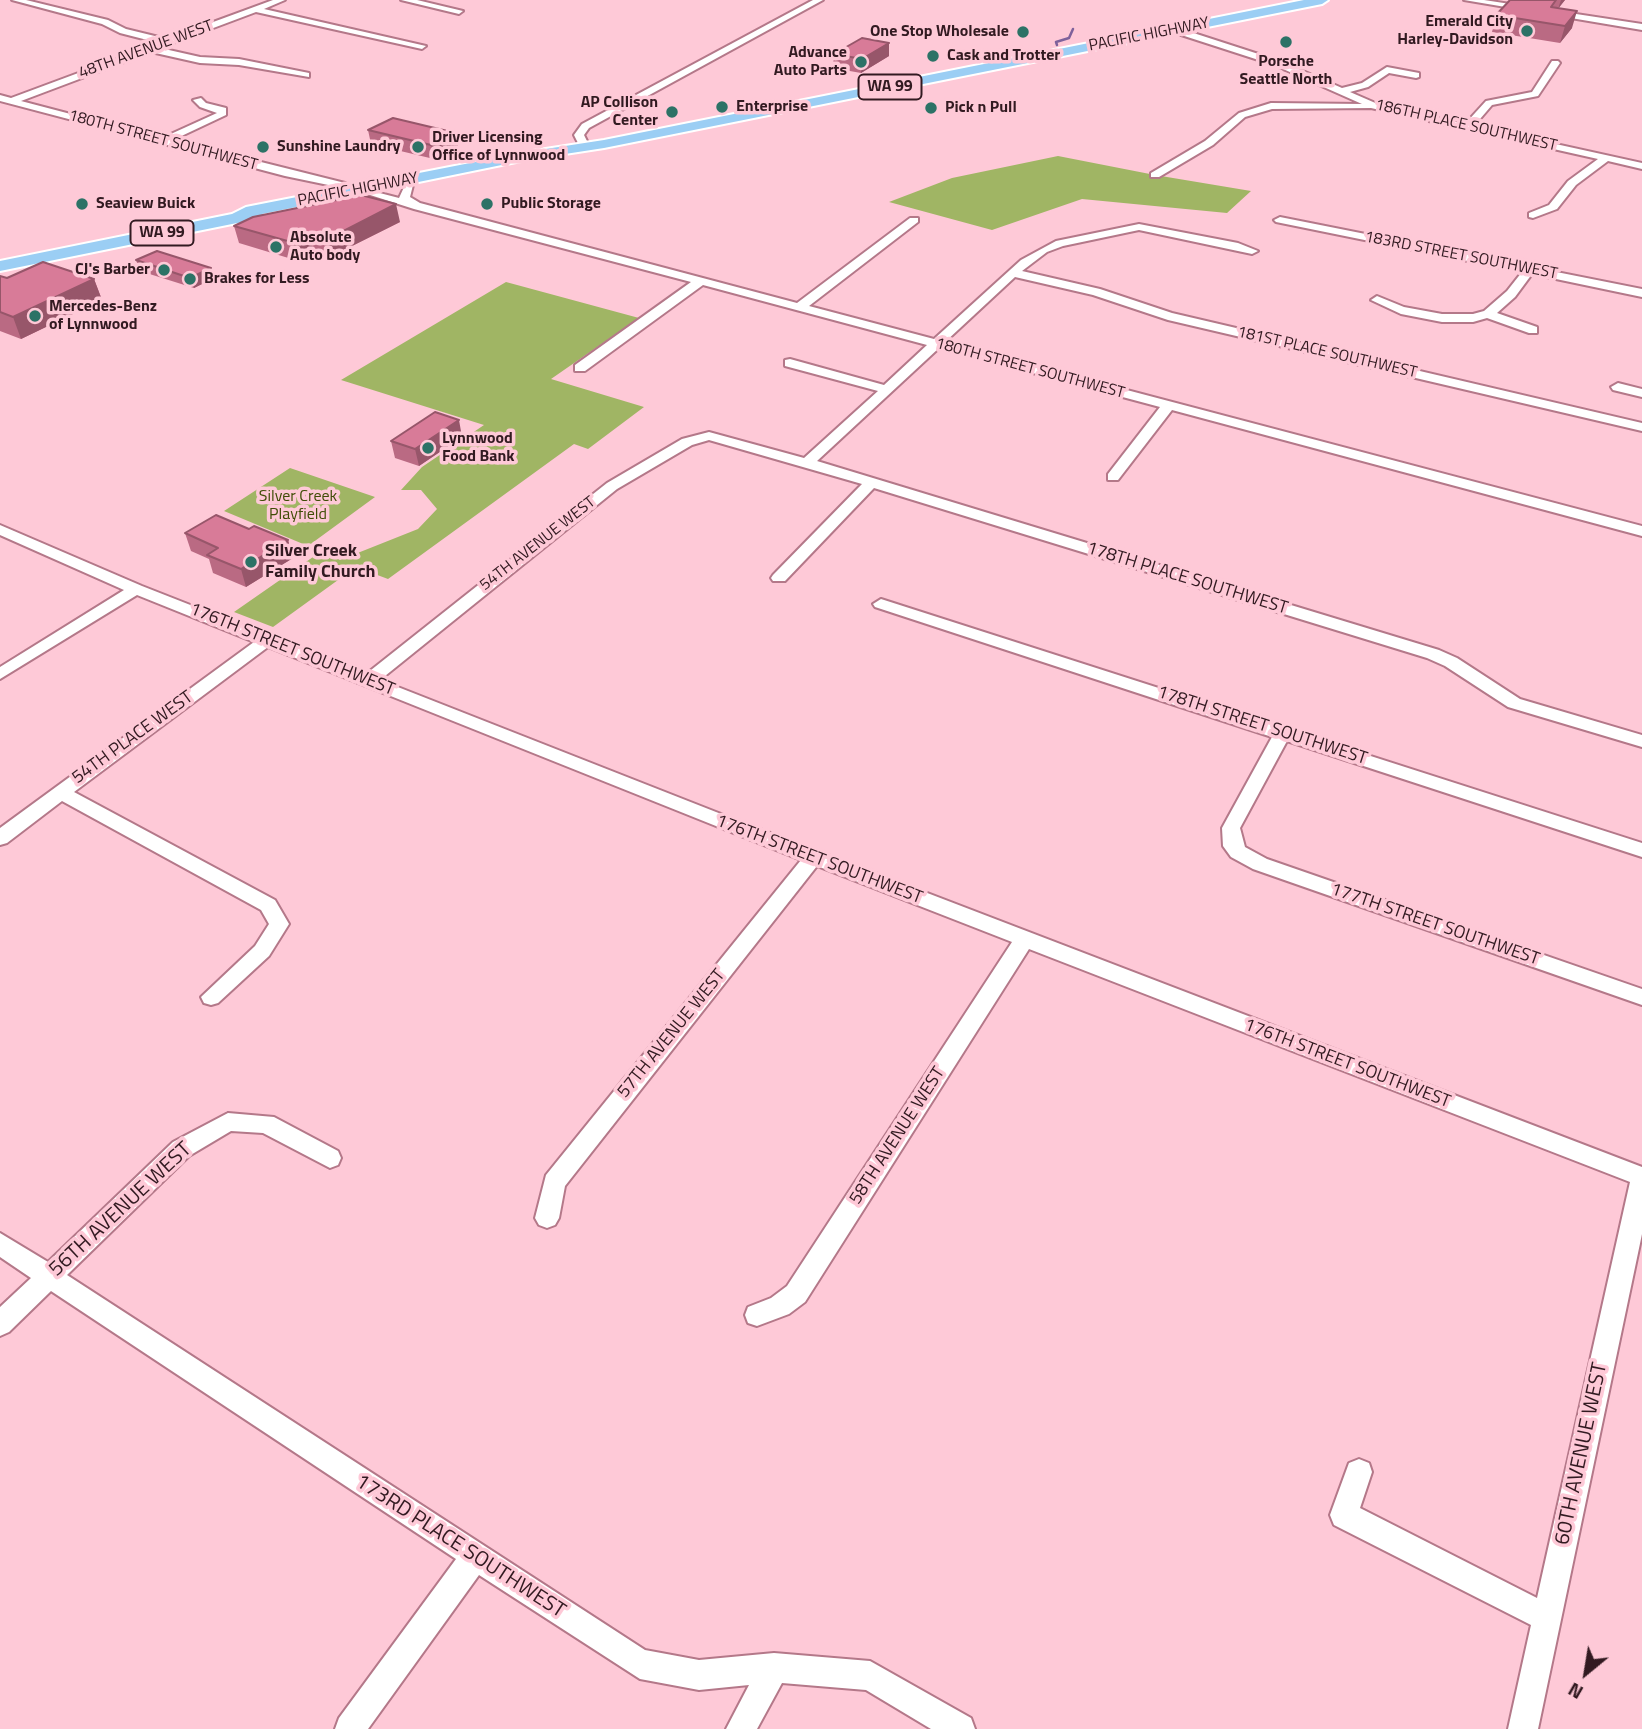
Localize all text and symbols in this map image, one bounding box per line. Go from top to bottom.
place label: Emerald City Harley-Davidson [1397,12,1513,50]
street label: PACIFIC HIGHWAY [1087,14,1211,56]
street label: 48TH AVENUE WEST [76,17,216,83]
place label: One Stop Wholesale [870,22,1009,42]
marker: Emerald City Harley-Davidson [1519,23,1535,39]
marker: One Stop Wholesale [1015,24,1031,40]
marker: Porsche Seattle North [1278,34,1294,50]
place label: Advance Auto Parts [774,43,847,81]
place label: Cask and Trotter [947,46,1060,66]
marker: Cask and Trotter [925,48,941,64]
place label: Porsche Seattle North [1240,52,1332,90]
marker: Advance Auto Parts [853,54,869,70]
road number: WA 99 [858,74,922,100]
place label: AP Collison Center [581,93,658,131]
street label: 186TH PLACE SOUTHWEST [1373,96,1559,156]
place label: Enterprise [736,97,808,117]
place label: Pick n Pull [945,98,1017,118]
marker: Enterprise [714,99,730,115]
marker: Pick n Pull [923,100,939,116]
marker: AP Collison Center [664,104,680,120]
street label: 180TH STREET SOUTHWEST [66,106,260,176]
place label: Driver Licensing Office of Lynnwood [432,128,565,166]
place label: Sunshine Laundry [277,137,401,157]
marker: Sunshine Laundry [255,139,271,155]
marker: Driver Licensing Office of Lynnwood [410,139,426,155]
street label: PACIFIC HIGHWAY [296,169,420,211]
place label: Seaview Buick [96,194,195,214]
place label: Public Storage [501,194,601,214]
marker: Seaview Buick [74,196,90,212]
marker: Public Storage [479,196,495,212]
road number: WA 99 [130,220,194,246]
place label: Absolute Auto body [290,228,360,266]
street label: 183RD STREET SOUTHWEST [1363,228,1559,284]
marker: Absolute Auto body [268,239,284,255]
place label: CJ's Barber [75,260,150,280]
marker: CJ's Barber [156,262,172,278]
place label: Brakes for Less [204,269,310,289]
marker: Brakes for Less [182,271,198,287]
place label: Mercedes-Benz of Lynnwood [49,297,157,335]
marker: Mercedes-Benz of Lynnwood [27,308,43,324]
street label: 181ST PLACE SOUTHWEST [1235,323,1419,383]
street label: 180TH STREET SOUTHWEST [933,334,1127,404]
place label: Lynnwood Food Bank [442,429,515,467]
marker: Lynnwood Food Bank [420,440,436,456]
park label: Silver Creek Playfield [259,487,337,525]
street label: 54TH AVENUE WEST [476,493,600,595]
street label: 178TH PLACE SOUTHWEST [1084,538,1290,620]
place label: Silver Creek Family Church [265,541,375,584]
marker: Silver Creek Family Church [243,554,259,570]
street label: 176TH STREET SOUTHWEST [186,599,398,701]
street label: 178TH STREET SOUTHWEST [1154,682,1370,770]
street label: 54TH PLACE WEST [68,687,198,789]
street label: 176TH STREET SOUTHWEST [713,811,925,909]
street label: 177TH STREET SOUTHWEST [1328,879,1542,971]
street label: 57TH AVENUE WEST [614,965,730,1103]
street label: 176TH STREET SOUTHWEST [1241,1015,1453,1113]
street label: 58TH AVENUE WEST [846,1063,950,1209]
street label: 56TH AVENUE WEST [45,1137,197,1283]
street label: 60TH AVENUE WEST [1550,1361,1614,1547]
street label: 173RD PLACE SOUTHWEST [350,1470,570,1624]
north arrow [1551,1638,1621,1708]
text: N [1562,1676,1588,1707]

